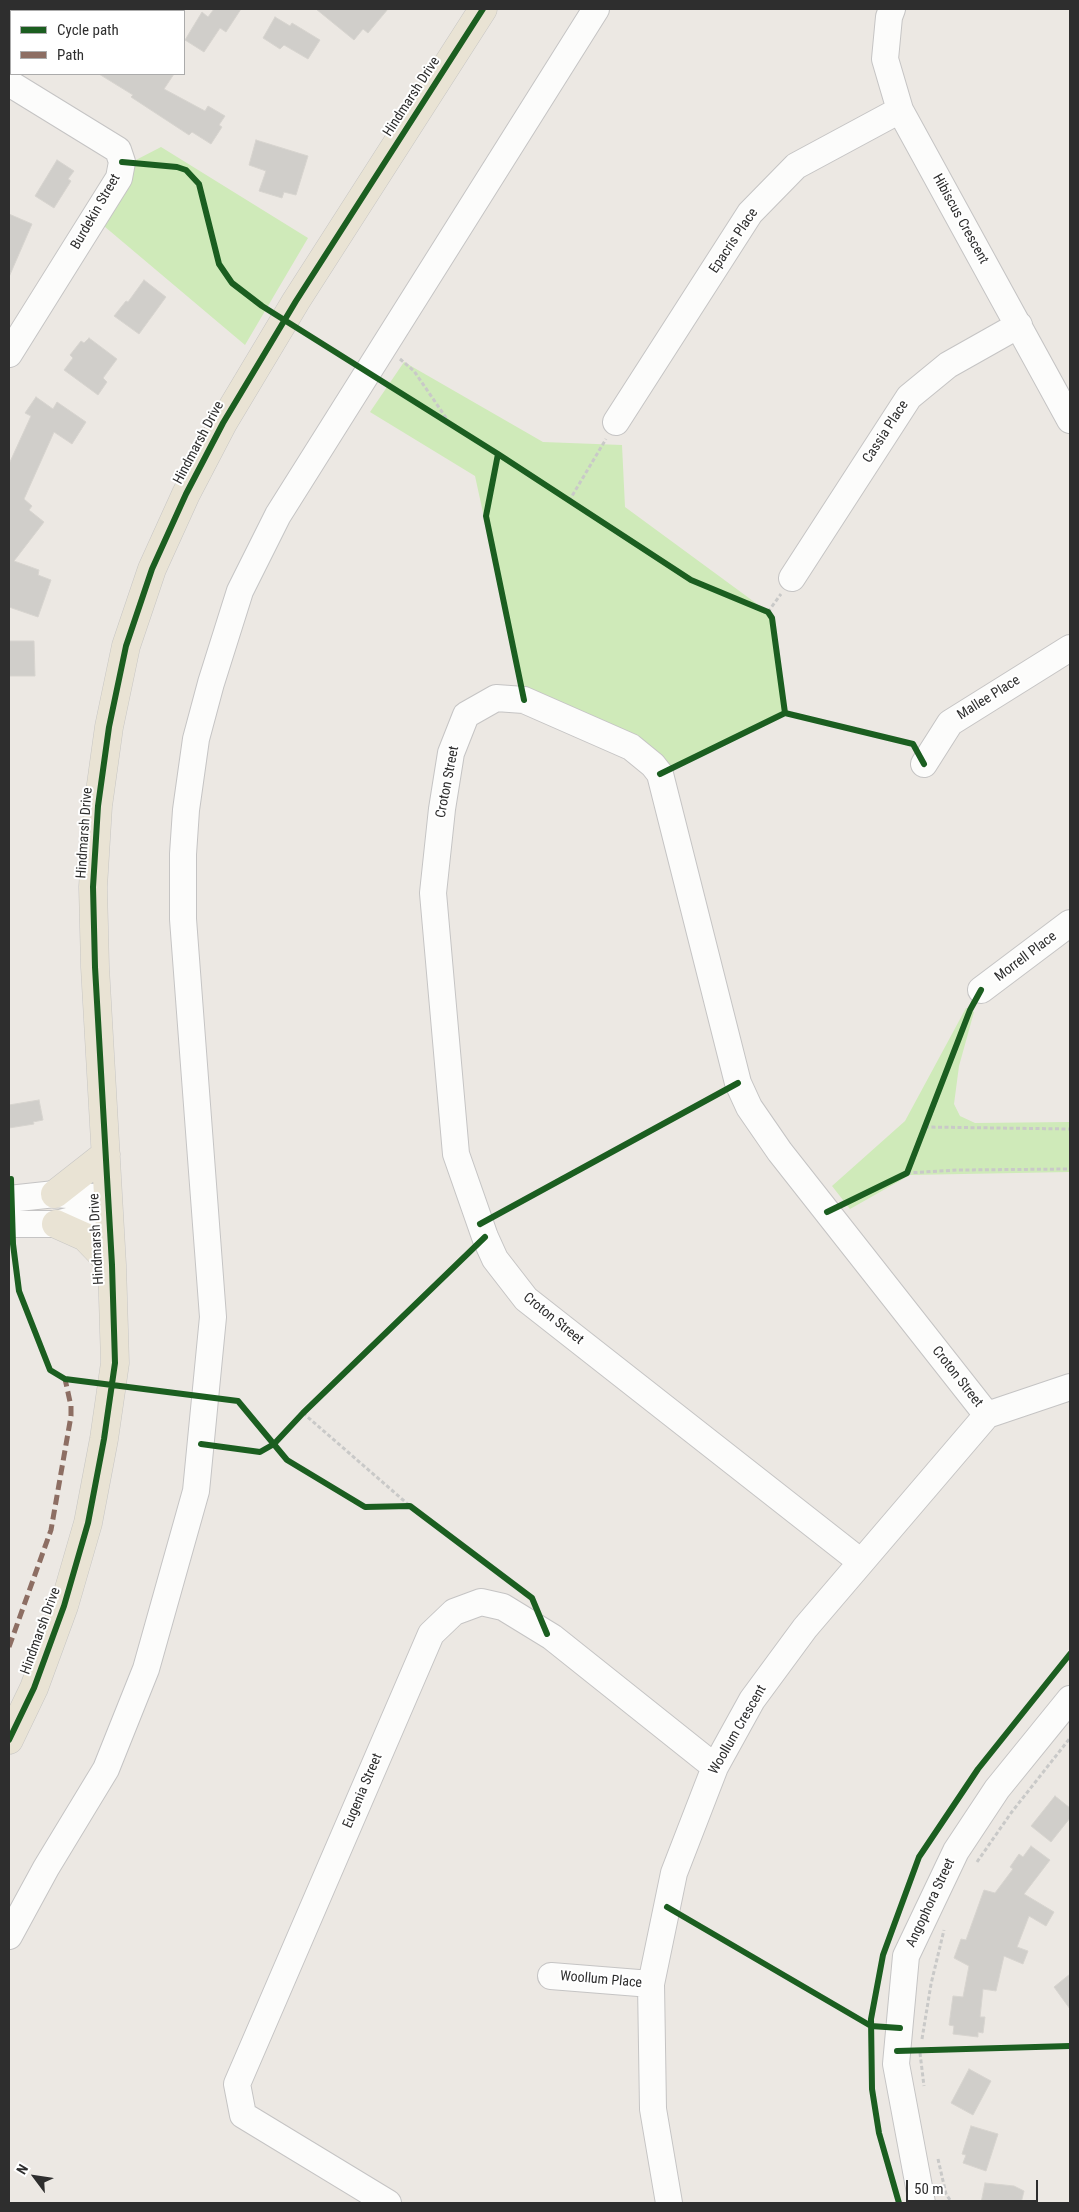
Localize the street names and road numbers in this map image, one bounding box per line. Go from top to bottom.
street label: Hindmarsh Drive [380,54,444,140]
street label: Burdekin Street [68,171,124,253]
street label: Hibiscus Crescent [928,171,992,267]
street label: Epacris Place [706,205,762,277]
street label: Cassia Place [860,398,912,466]
street label: Hindmarsh Drive [170,399,228,487]
street label: Mallee Place [955,672,1023,724]
street label: Croton Street [433,745,463,819]
street label: Hindmarsh Drive [73,787,97,879]
street label: Morrell Place [992,928,1060,986]
street label: Hindmarsh Drive [86,1193,108,1285]
street label: Croton Street [519,1290,587,1348]
street label: Croton Street [928,1343,986,1411]
street label: Hindmarsh Drive [17,1585,65,1677]
street label: Woollum Crescent [706,1682,770,1778]
street label: Eugenia Street [340,1751,386,1831]
street label: Angophora Street [903,1856,959,1950]
street label: Woollum Place [559,1968,643,1992]

